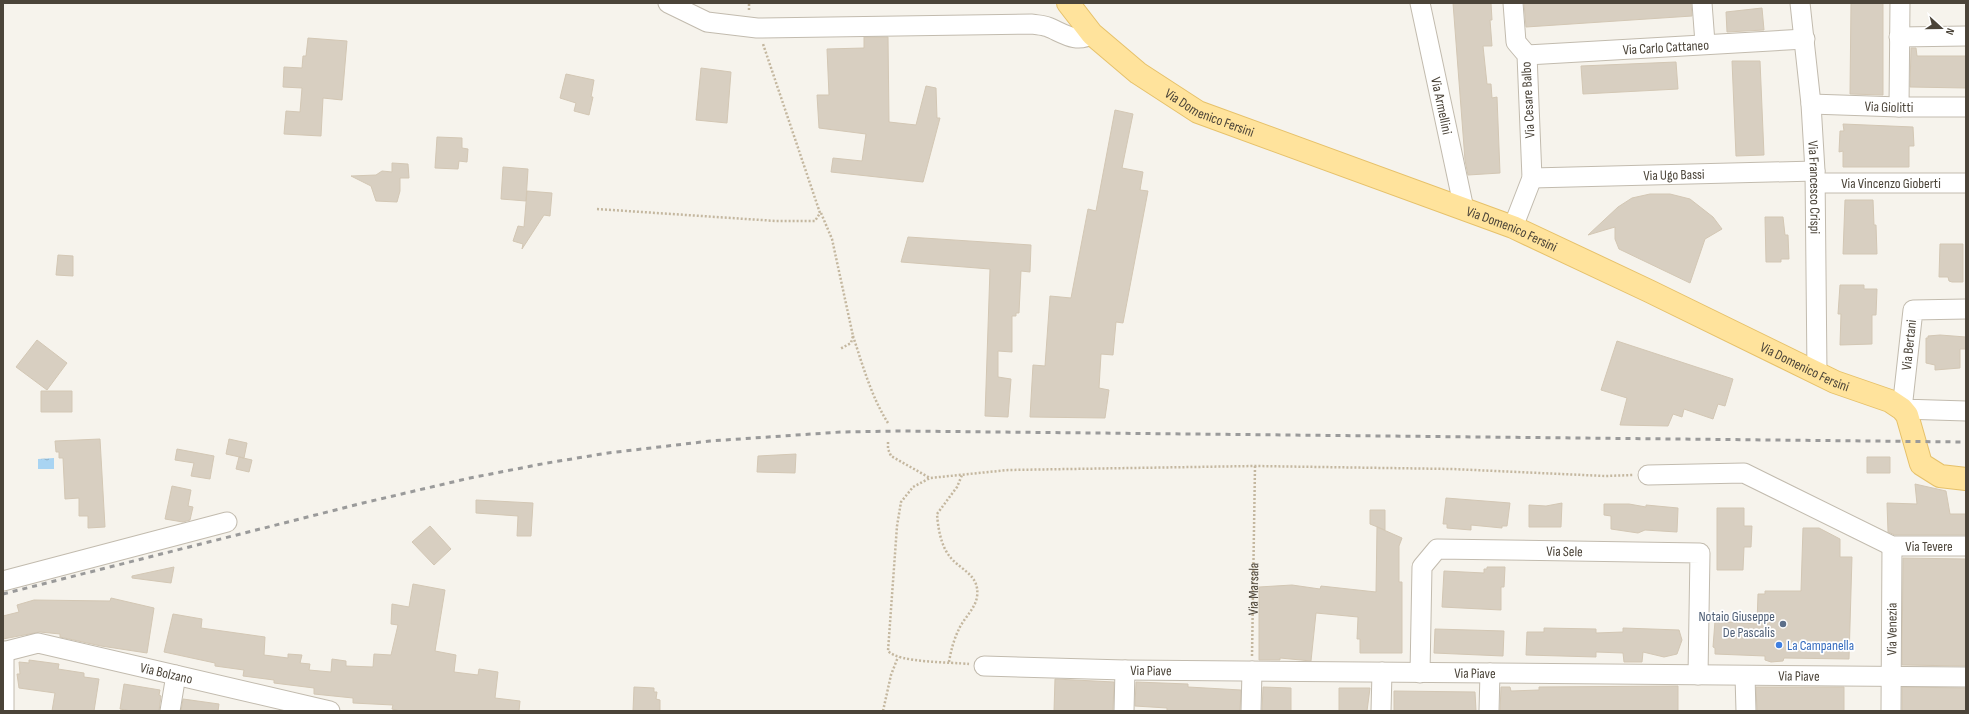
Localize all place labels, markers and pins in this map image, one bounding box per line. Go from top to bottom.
place label: Notaio Giuseppe De Pascalis [1698,608,1775,641]
marker: Notaio Giuseppe De Pascalis [1778,619,1788,629]
place label: La Campanella [1787,637,1854,654]
marker: La Campanella [1774,640,1784,650]

